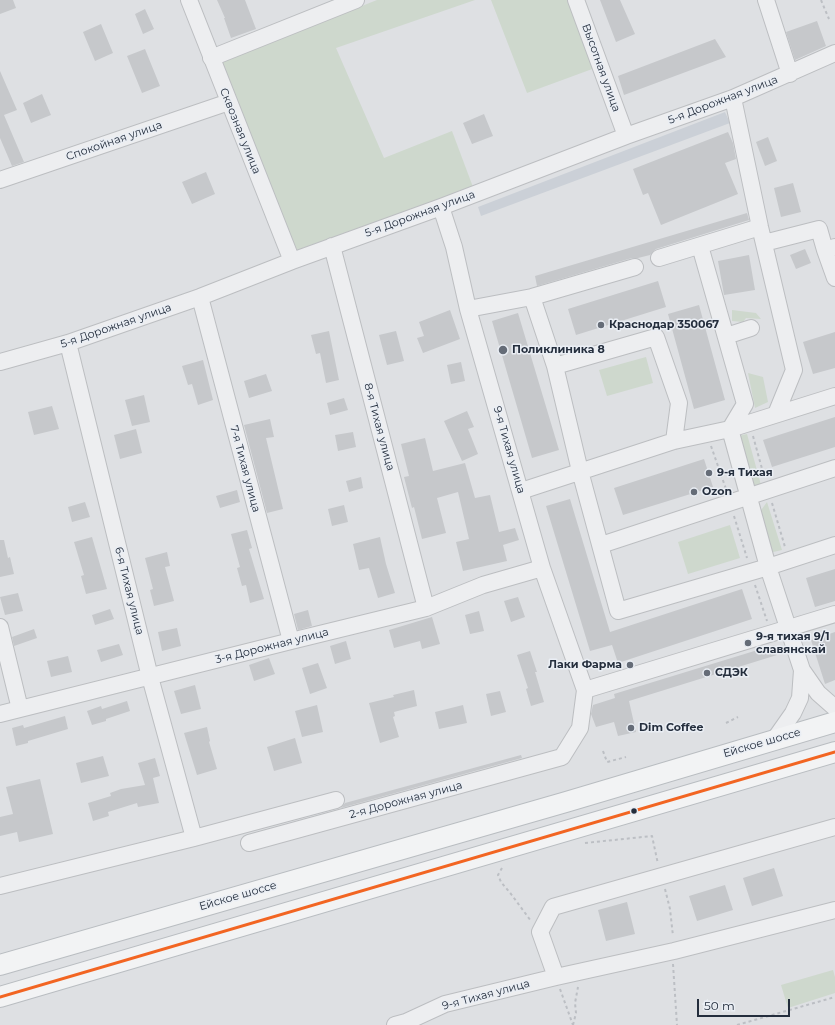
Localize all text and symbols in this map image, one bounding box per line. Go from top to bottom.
street label: Высотная улица [579,22,623,114]
street label: 5-я Дорожная улица [666,73,780,127]
street label: Сквозная улица [217,86,263,176]
street label: Спокойная улица [64,118,164,164]
street label: 5-я Дорожная улица [363,188,477,240]
street label: 5-я Дорожная улица [59,301,173,351]
place label: Краснодар 350067 [609,318,719,332]
marker: Краснодар 350067 [596,320,606,330]
place label: Поликлиника 8 [512,343,605,357]
marker: Поликлиника 8 [497,344,509,356]
street label: 8-я Тихая улица [361,382,397,472]
street label: 9-я Тихая улица [490,405,528,495]
street label: 7-я Тихая улица [227,424,263,514]
place label: 9-я Тихая [717,466,773,480]
marker: 9-я Тихая [704,468,714,478]
place label: Ozon [702,485,732,499]
marker: Ozon [689,487,699,497]
street label: 6-я Тихая улица [112,546,146,636]
street label: 3-я Дорожная улица [214,626,330,666]
place label: 9-я тихая 9/1 славянскай [756,630,830,656]
marker: 9-я тихая 9/1 славянскай [743,638,753,648]
place label: Лаки Фарма [548,658,622,672]
marker: Лаки Фарма [625,660,635,670]
place label: СДЭК [715,666,748,680]
marker: СДЭК [702,668,712,678]
place label: Dim Coffee [639,721,703,735]
marker: Dim Coffee [626,723,636,733]
street label: Ейское шоссе [722,726,802,760]
street label: 2-я Дорожная улица [348,779,464,821]
unlabelled marker [629,806,639,816]
street label: Ейское шоссе [198,879,278,913]
street label: 9-я Тихая улица [441,977,531,1013]
scale bar [699,991,792,1017]
text: 50 m [704,998,735,1013]

